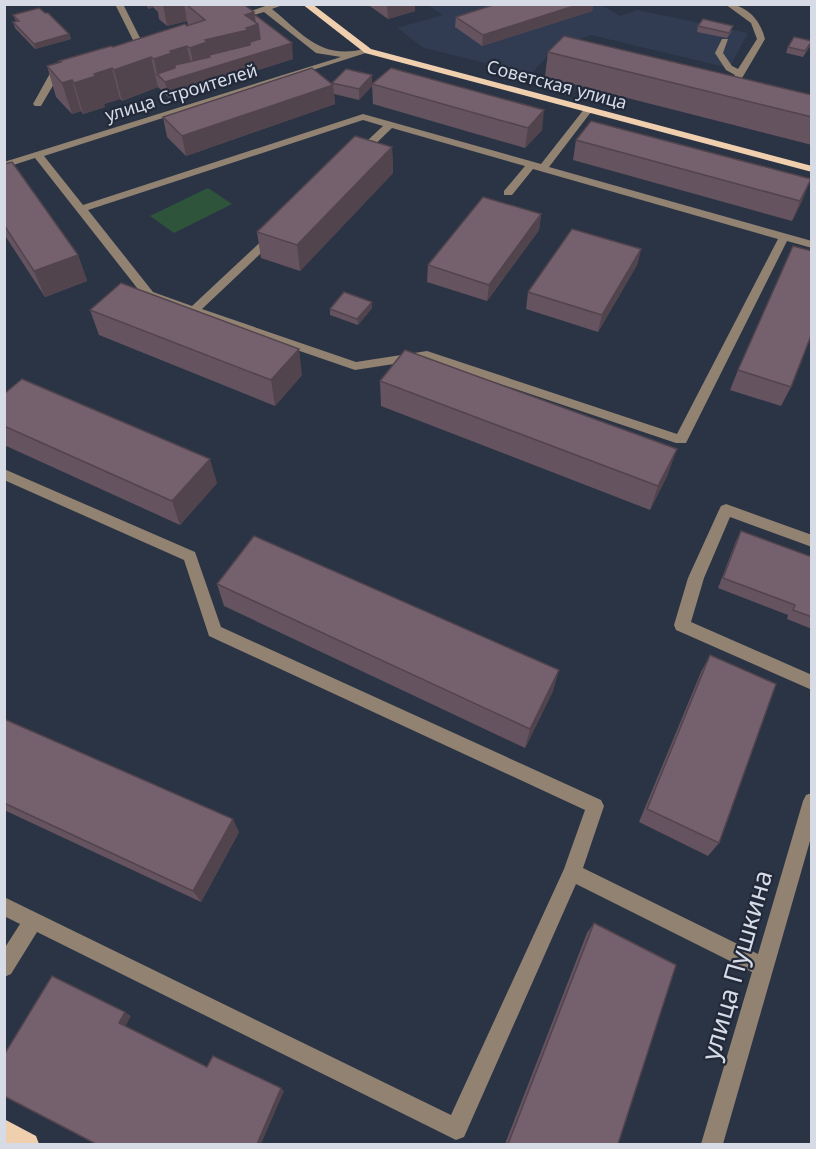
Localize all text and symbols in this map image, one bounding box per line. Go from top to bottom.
street label: Советская улица [484,54,630,114]
street label: улица Строителей [102,57,260,127]
street label: улица Пушкина [692,866,780,1064]

